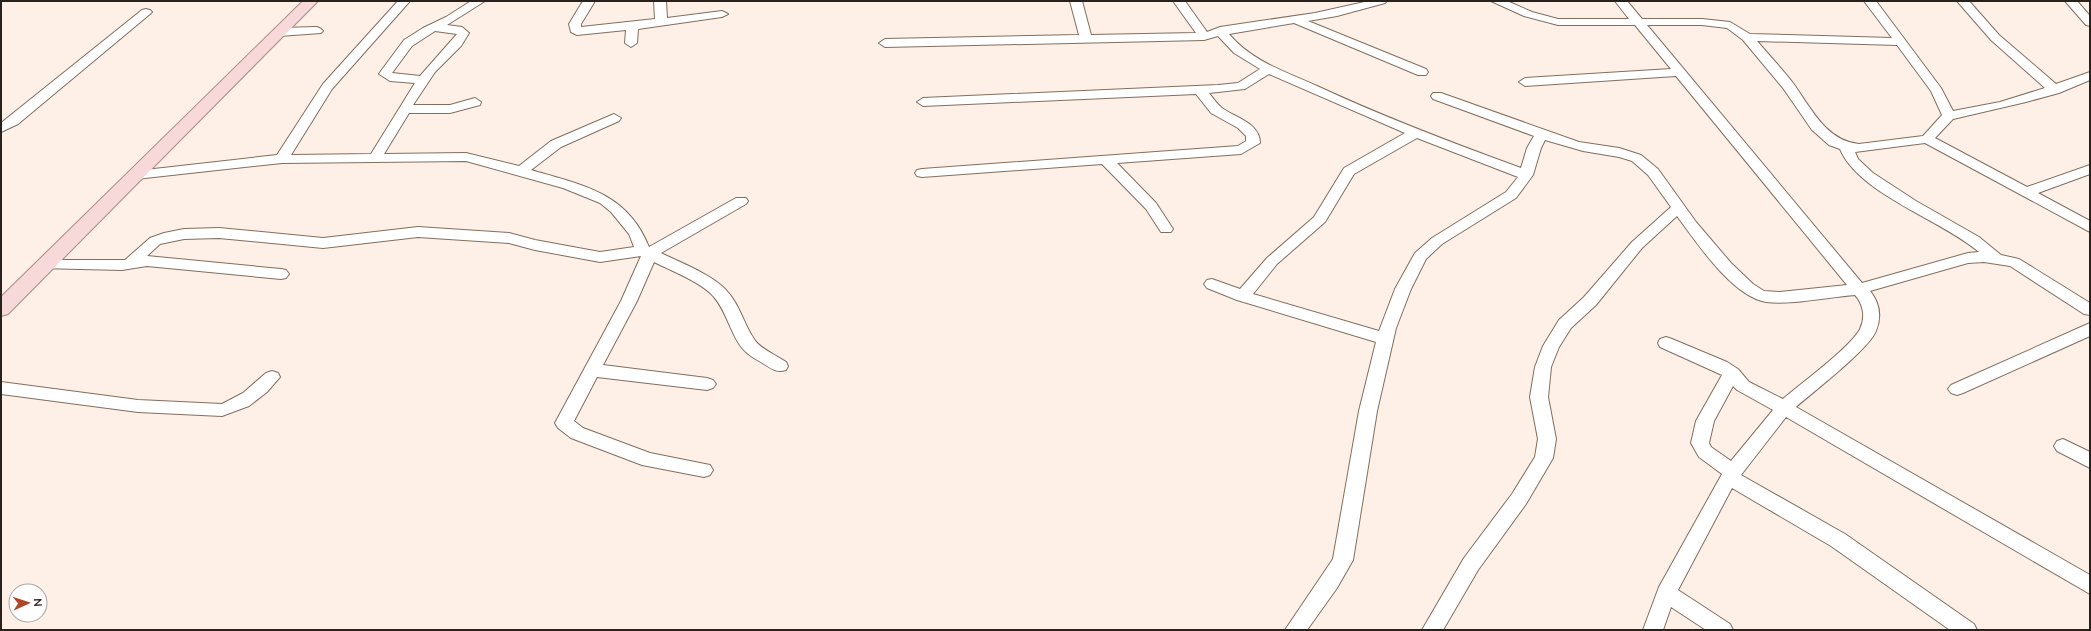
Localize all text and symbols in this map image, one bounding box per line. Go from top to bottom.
north arrow [8,583,48,623]
text: N [31,598,45,607]

